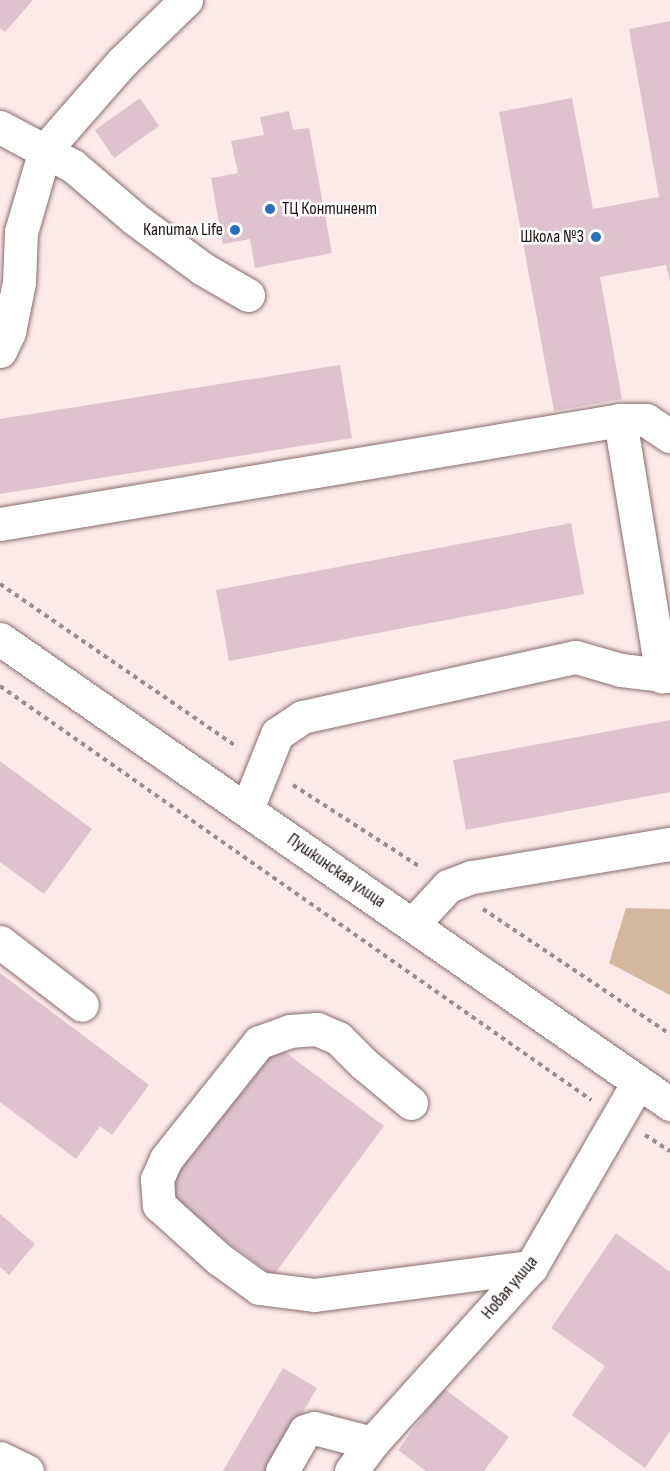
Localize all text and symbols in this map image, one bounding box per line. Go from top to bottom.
place label: ТЦ Континент [282,198,377,220]
marker: ТЦ Континент [263,202,277,216]
place label: Капитал Life [143,219,223,241]
marker: Капитал Life [228,223,242,237]
place label: Школа №3 [520,226,584,248]
marker: Школа №3 [589,230,603,244]
street label: Пушкинская улица [283,829,389,913]
street label: Новая улица [477,1252,543,1324]

